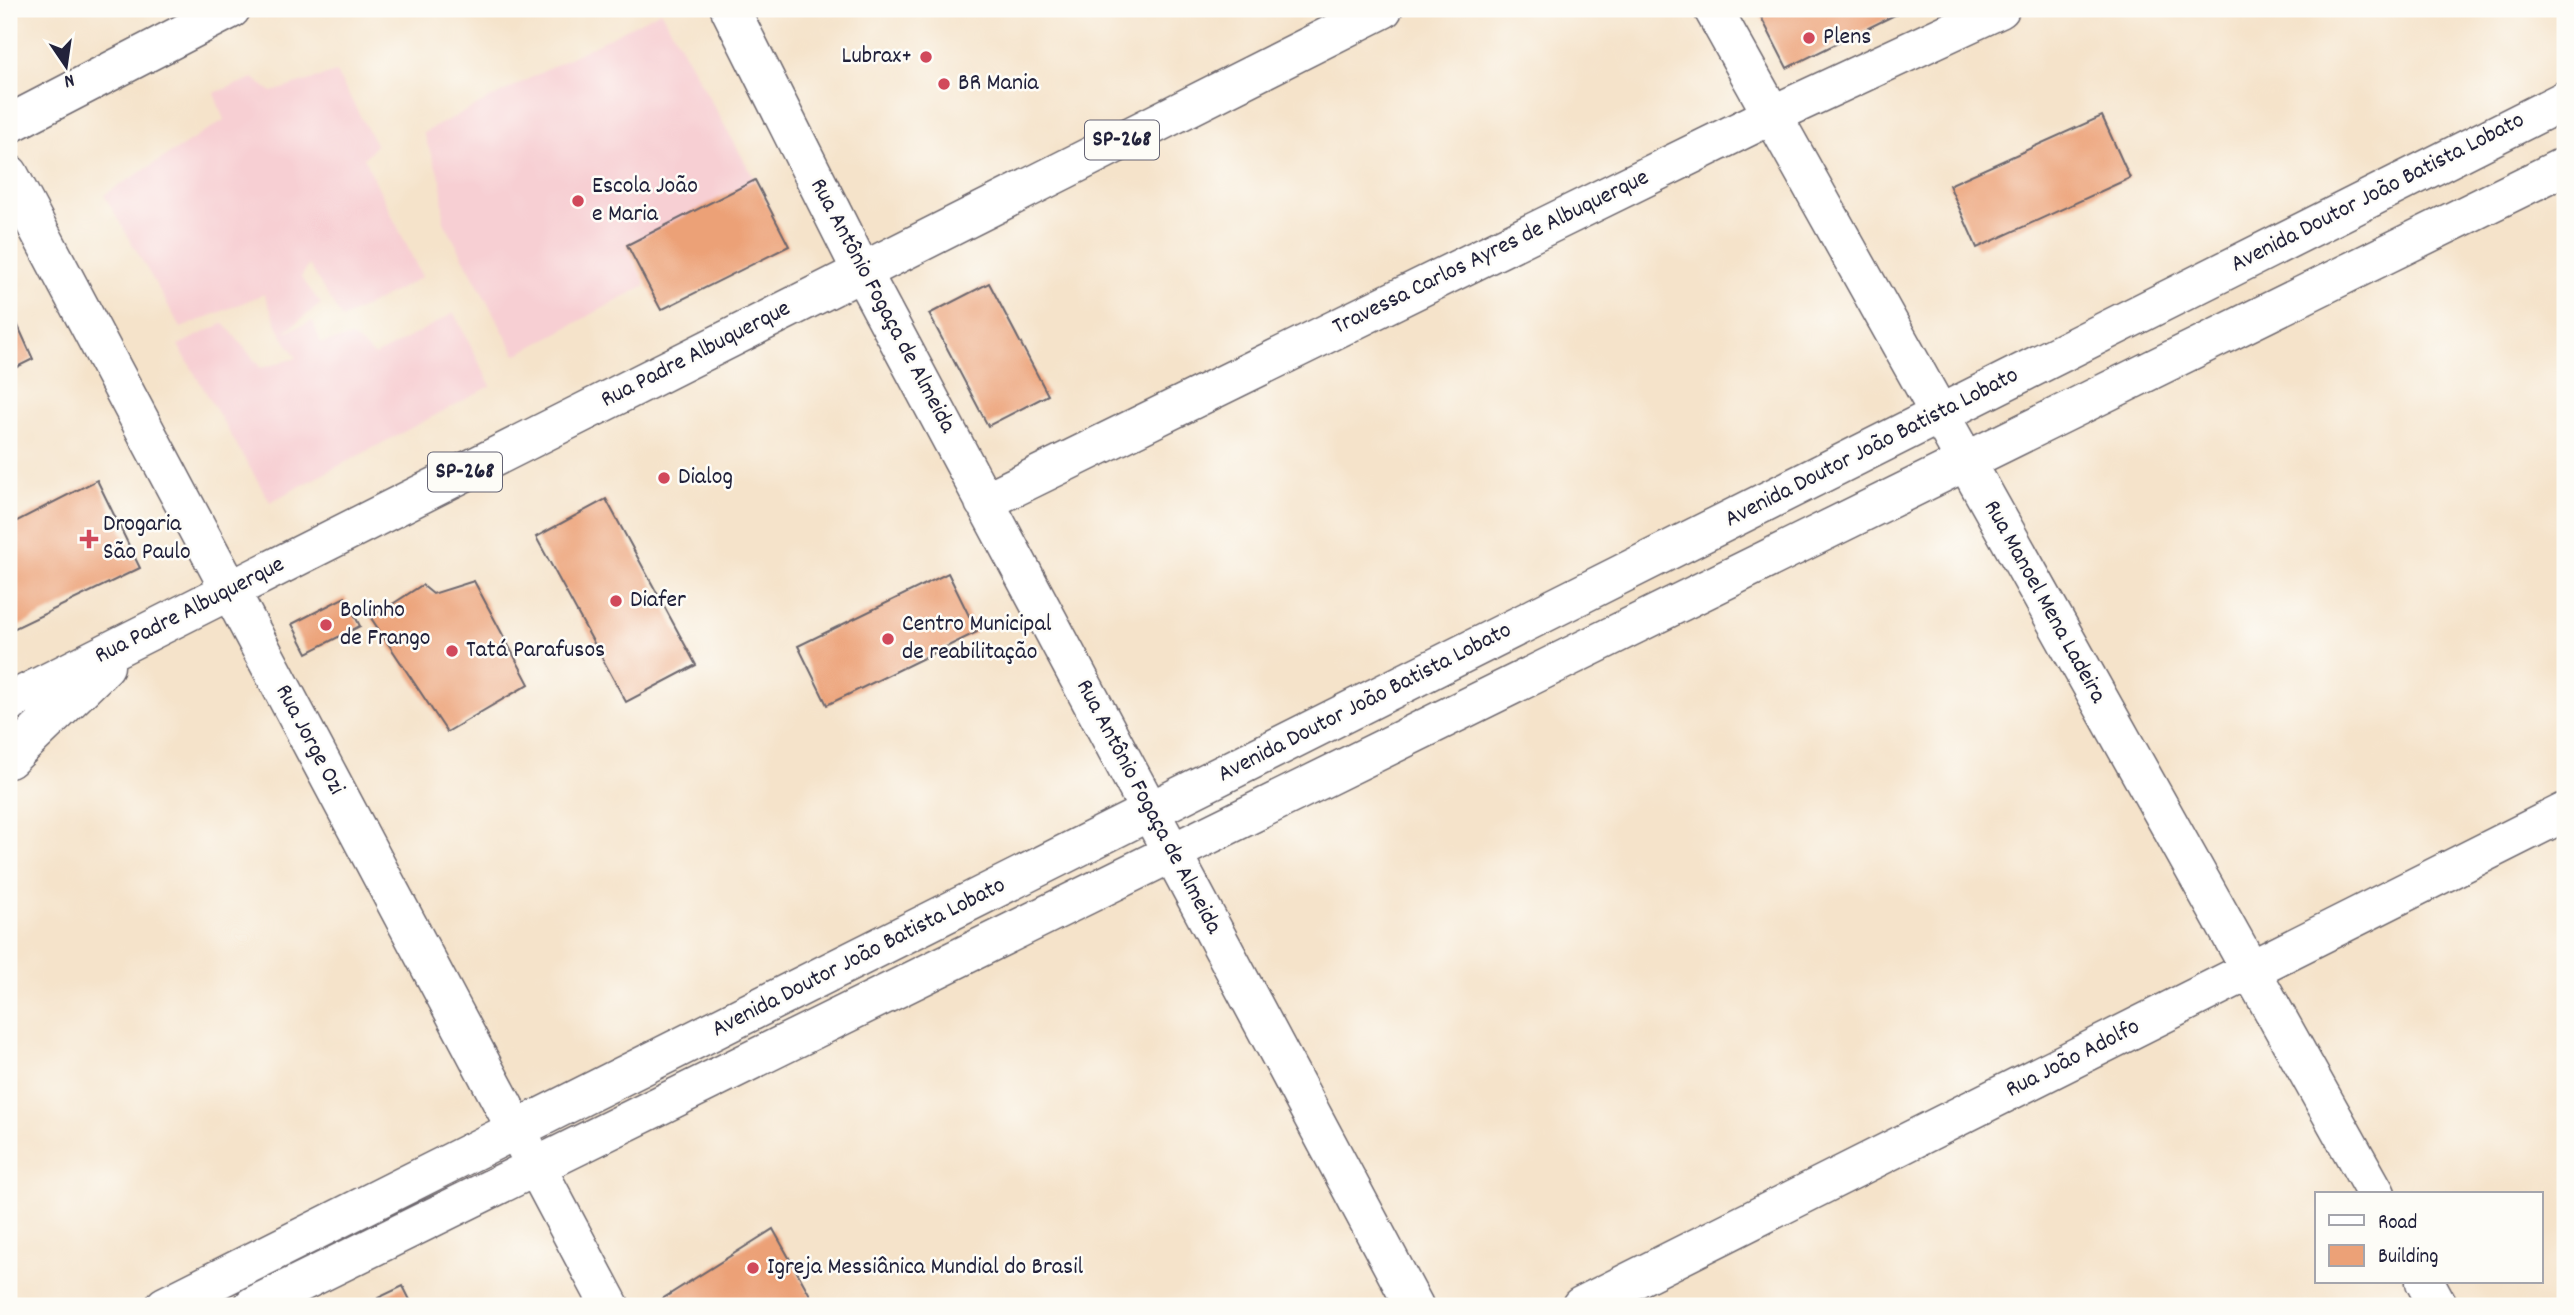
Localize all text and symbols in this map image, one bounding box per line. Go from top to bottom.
place label: Plens [1823,21,1871,55]
marker: Plens [1801,30,1817,46]
north arrow [32,32,102,102]
place label: Lubrax+ [842,40,912,74]
marker: Lubrax+ [918,49,934,65]
text: N [61,65,77,93]
place label: BR Mania [958,67,1039,101]
marker: BR Mania [936,76,952,92]
street label: Avenida Doutor João Batista Lobato [2225,104,2531,282]
road number: SP-268 [1085,120,1159,160]
street label: Travessa Carlos Ayres de Albuquerque [1327,161,1655,345]
place label: Escola João e Maria [592,170,698,232]
street label: Rua Antônio Fogaça de Almeida [800,173,964,440]
marker: Escola João e Maria [570,193,586,209]
street label: Rua Padre Albuquerque [595,292,797,418]
street label: Avenida Doutor João Batista Lobato [1719,359,2025,537]
road number: SP-268 [428,452,502,492]
place label: Dialog [678,461,733,495]
marker: Dialog [656,470,672,486]
street label: Rua Manoel Mena Ladeira [1974,494,2114,710]
place label: Drogaria São Paulo [103,508,191,570]
marker: Drogaria São Paulo [81,531,97,547]
street label: Rua Padre Albuquerque [89,548,291,674]
place label: Diafer [630,584,686,618]
marker: Diafer [608,593,624,609]
place label: Bolinho de Frango [340,594,430,656]
place label: Centro Municipal de reabilitação [902,608,1052,670]
street label: Avenida Doutor João Batista Lobato [1212,614,1518,792]
marker: Bolinho de Frango [318,617,334,633]
marker: Centro Municipal de reabilitação [880,631,896,647]
place label: Tatá Parafusos [466,634,605,668]
marker: Tatá Parafusos [444,643,460,659]
street label: Rua Antônio Fogaça de Almeida [1066,674,1230,941]
street label: Rua Jorge Ozi [266,679,352,801]
street label: Avenida Doutor João Batista Lobato [706,869,1012,1047]
street label: Rua João Adolfo [2000,1011,2146,1107]
legend [2315,1192,2542,1284]
text: Road [2378,1209,2417,1239]
text: Building [2378,1243,2438,1273]
place label: Igreja Messiânica Mundial do Brasil [767,1251,1084,1285]
marker: Igreja Messiânica Mundial do Brasil [745,1260,761,1276]

